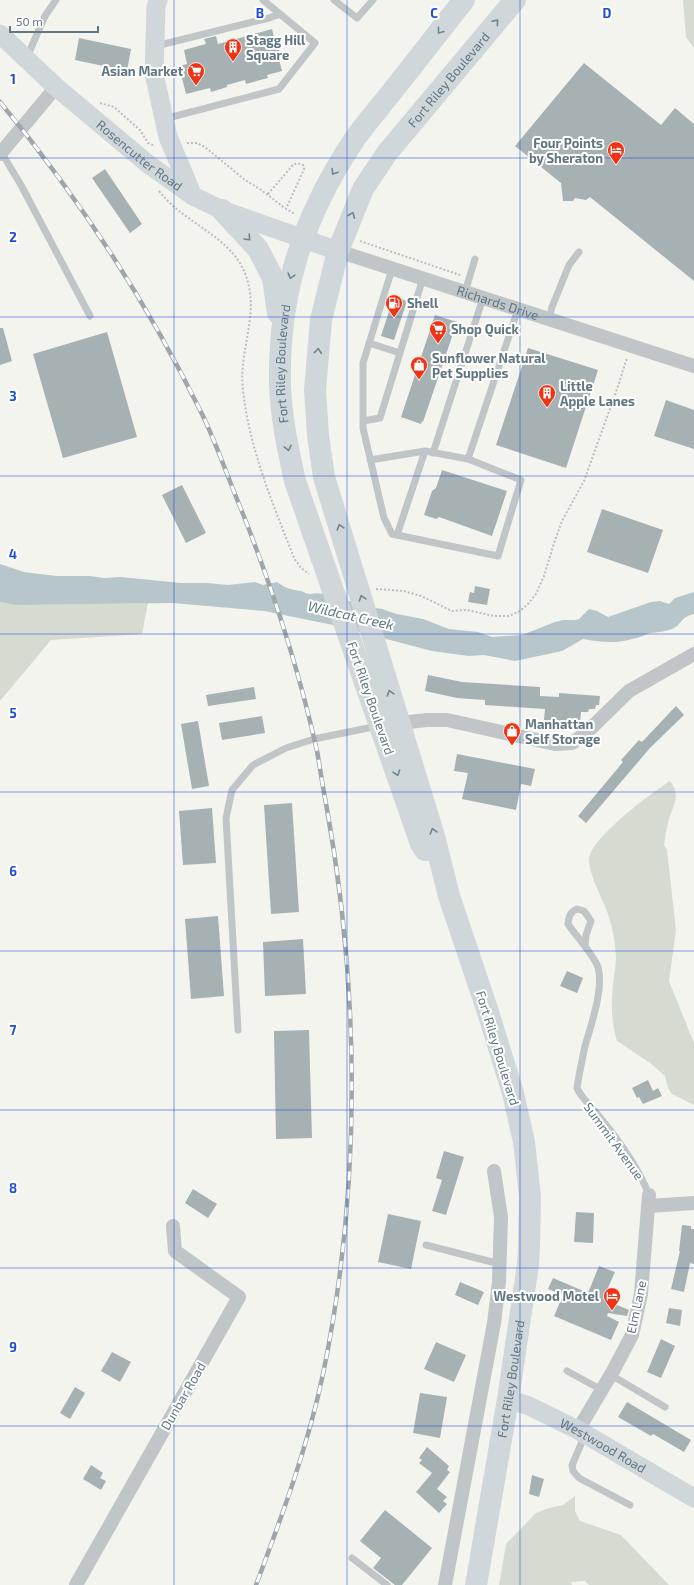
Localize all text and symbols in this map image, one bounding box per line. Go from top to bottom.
text: B [256,5,264,21]
text: C [430,5,438,21]
text: D [603,5,612,21]
scale bar [10,8,98,34]
text: 50 m [16,14,43,28]
one-way arrow [491,19,499,27]
one-way arrow [438,26,445,33]
street label: Fort Riley Boulevard [404,29,493,130]
place label: Stagg Hill Square [246,32,306,63]
building icon: Stagg Hill Square [223,37,243,62]
supermarket icon: Asian Market [186,61,206,86]
place label: Asian Market [101,63,184,79]
text: 1 [10,71,16,87]
street label: Rosencutter Road [93,116,186,194]
place label: Four Points by Sheraton [529,135,603,166]
hotel icon: Four Points by Sheraton [606,140,626,165]
one-way arrow [331,168,339,175]
one-way arrow [348,212,356,219]
text: 2 [9,229,17,245]
one-way arrow [244,234,251,241]
one-way arrow [287,272,296,279]
street label: Richards Drive [455,282,541,323]
fuel station icon: Shell [384,293,404,318]
place label: Shell [407,295,439,311]
street label: Fort Riley Boulevard [272,303,294,424]
supermarket icon: Shop Quick [428,319,448,344]
place label: Shop Quick [451,321,520,338]
one-way arrow [314,348,323,354]
place label: Sunflower Natural Pet Supplies [432,350,546,381]
shop icon: Sunflower Natural Pet Supplies [409,355,429,380]
place label: Little Apple Lanes [560,378,635,409]
building icon: Little Apple Lanes [537,383,557,408]
text: 3 [9,388,17,404]
one-way arrow [283,444,292,451]
one-way arrow [336,524,345,531]
text: 4 [9,546,17,562]
one-way arrow [358,595,367,602]
water label: Wildcat Creek [306,597,396,633]
street label: Fort Riley Boulevard [344,639,398,757]
one-way arrow [386,690,395,697]
text: 5 [9,705,17,721]
place label: Manhattan Self Storage [525,716,600,747]
shop icon: Manhattan Self Storage [502,721,522,746]
one-way arrow [392,769,401,776]
one-way arrow [429,827,438,834]
text: 6 [9,863,17,879]
street label: Fort Riley Boulevard [473,989,523,1107]
text: 7 [10,1022,17,1038]
street label: Summit Avenue [581,1099,647,1183]
text: 8 [9,1180,17,1196]
street label: Elm Lane [623,1279,649,1335]
hotel icon: Westwood Motel [602,1286,622,1311]
place label: Westwood Motel [494,1288,600,1304]
street label: Fort Riley Boulevard [493,1319,528,1439]
text: 9 [9,1339,17,1355]
street label: Dunbar Road [157,1359,209,1433]
street label: Westwood Road [557,1414,649,1476]

